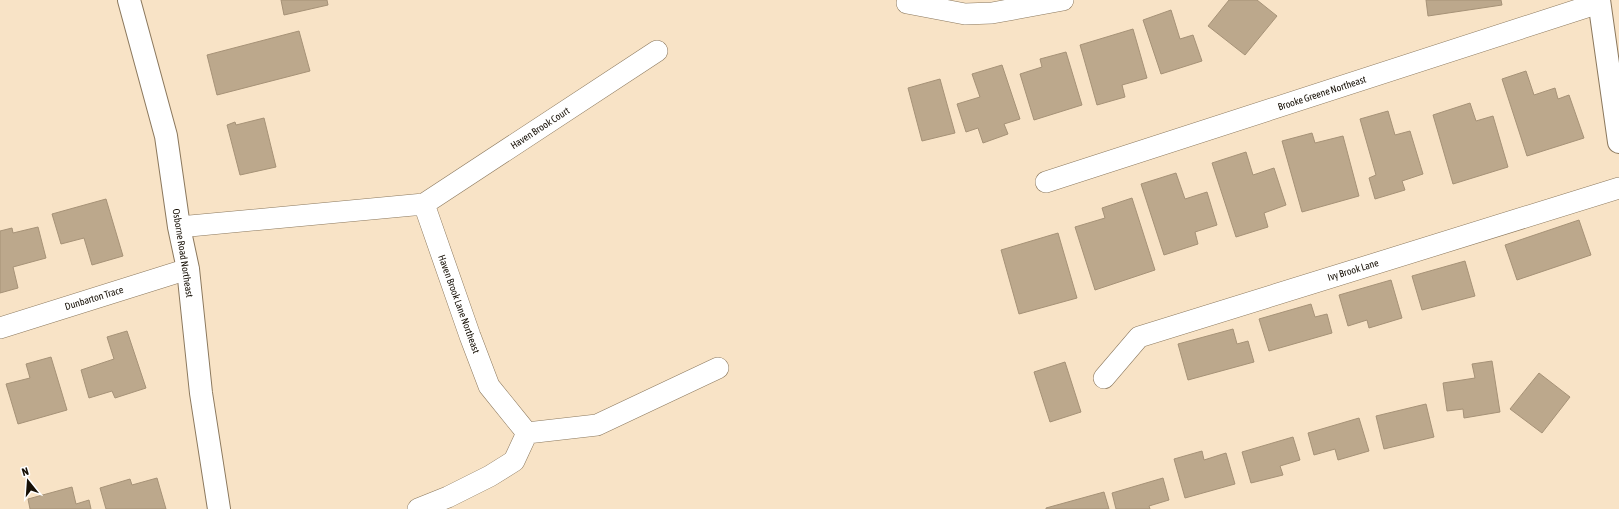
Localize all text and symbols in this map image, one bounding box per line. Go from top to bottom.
street label: Brooke Greene Northeast [1277,74,1368,112]
street label: Haven Brook Court [509,105,572,151]
street label: Osborne Road Northeast [171,208,195,298]
street label: Haven Brook Lane Northeast [436,253,482,355]
street label: Ivy Brook Lane [1326,257,1380,283]
street label: Dunbarton Trace [63,284,125,312]
north arrow [8,461,48,501]
text: N [20,465,30,478]

